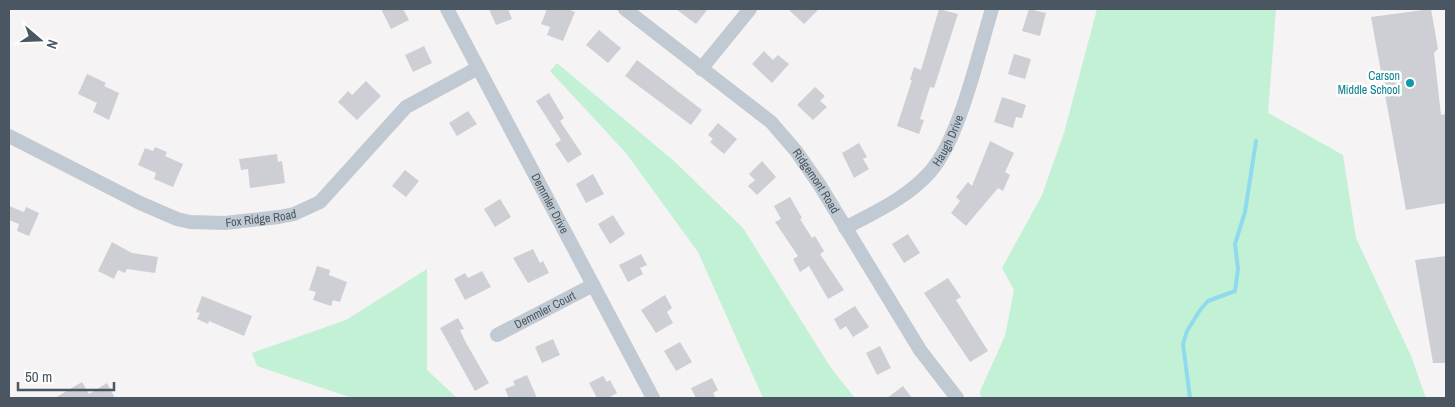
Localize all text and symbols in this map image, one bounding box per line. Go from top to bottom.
north arrow [15,15,65,65]
text: N [42,37,62,51]
place label: Carson Middle School [1338,68,1400,98]
marker: Carson Middle School [1404,77,1416,89]
street label: Haugh Drive [929,113,967,170]
street label: Ridgemont Road [789,145,843,216]
street label: Demmler Drive [527,170,573,236]
street label: Fox Ridge Road [225,206,298,231]
street label: Demmler Court [512,287,578,333]
scale bar [18,360,114,392]
text: 50 m [25,366,52,387]

